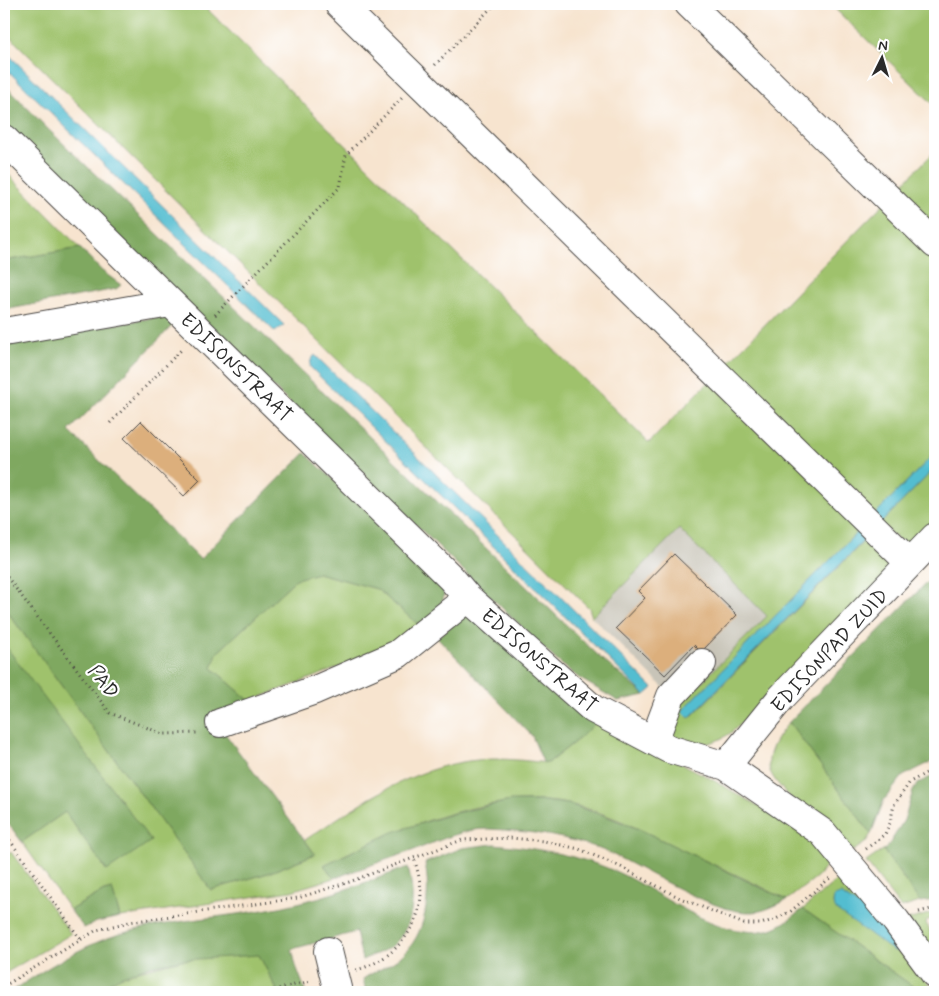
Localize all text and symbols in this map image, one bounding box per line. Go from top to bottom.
north arrow [856,32,906,82]
text: N [878,37,888,55]
street label: EDISONSTRAAT [174,307,298,429]
street label: EDISONPAD ZUID [765,583,895,719]
street label: EDISONSTRAAT [475,603,603,719]
street label: PAD [81,659,124,704]

